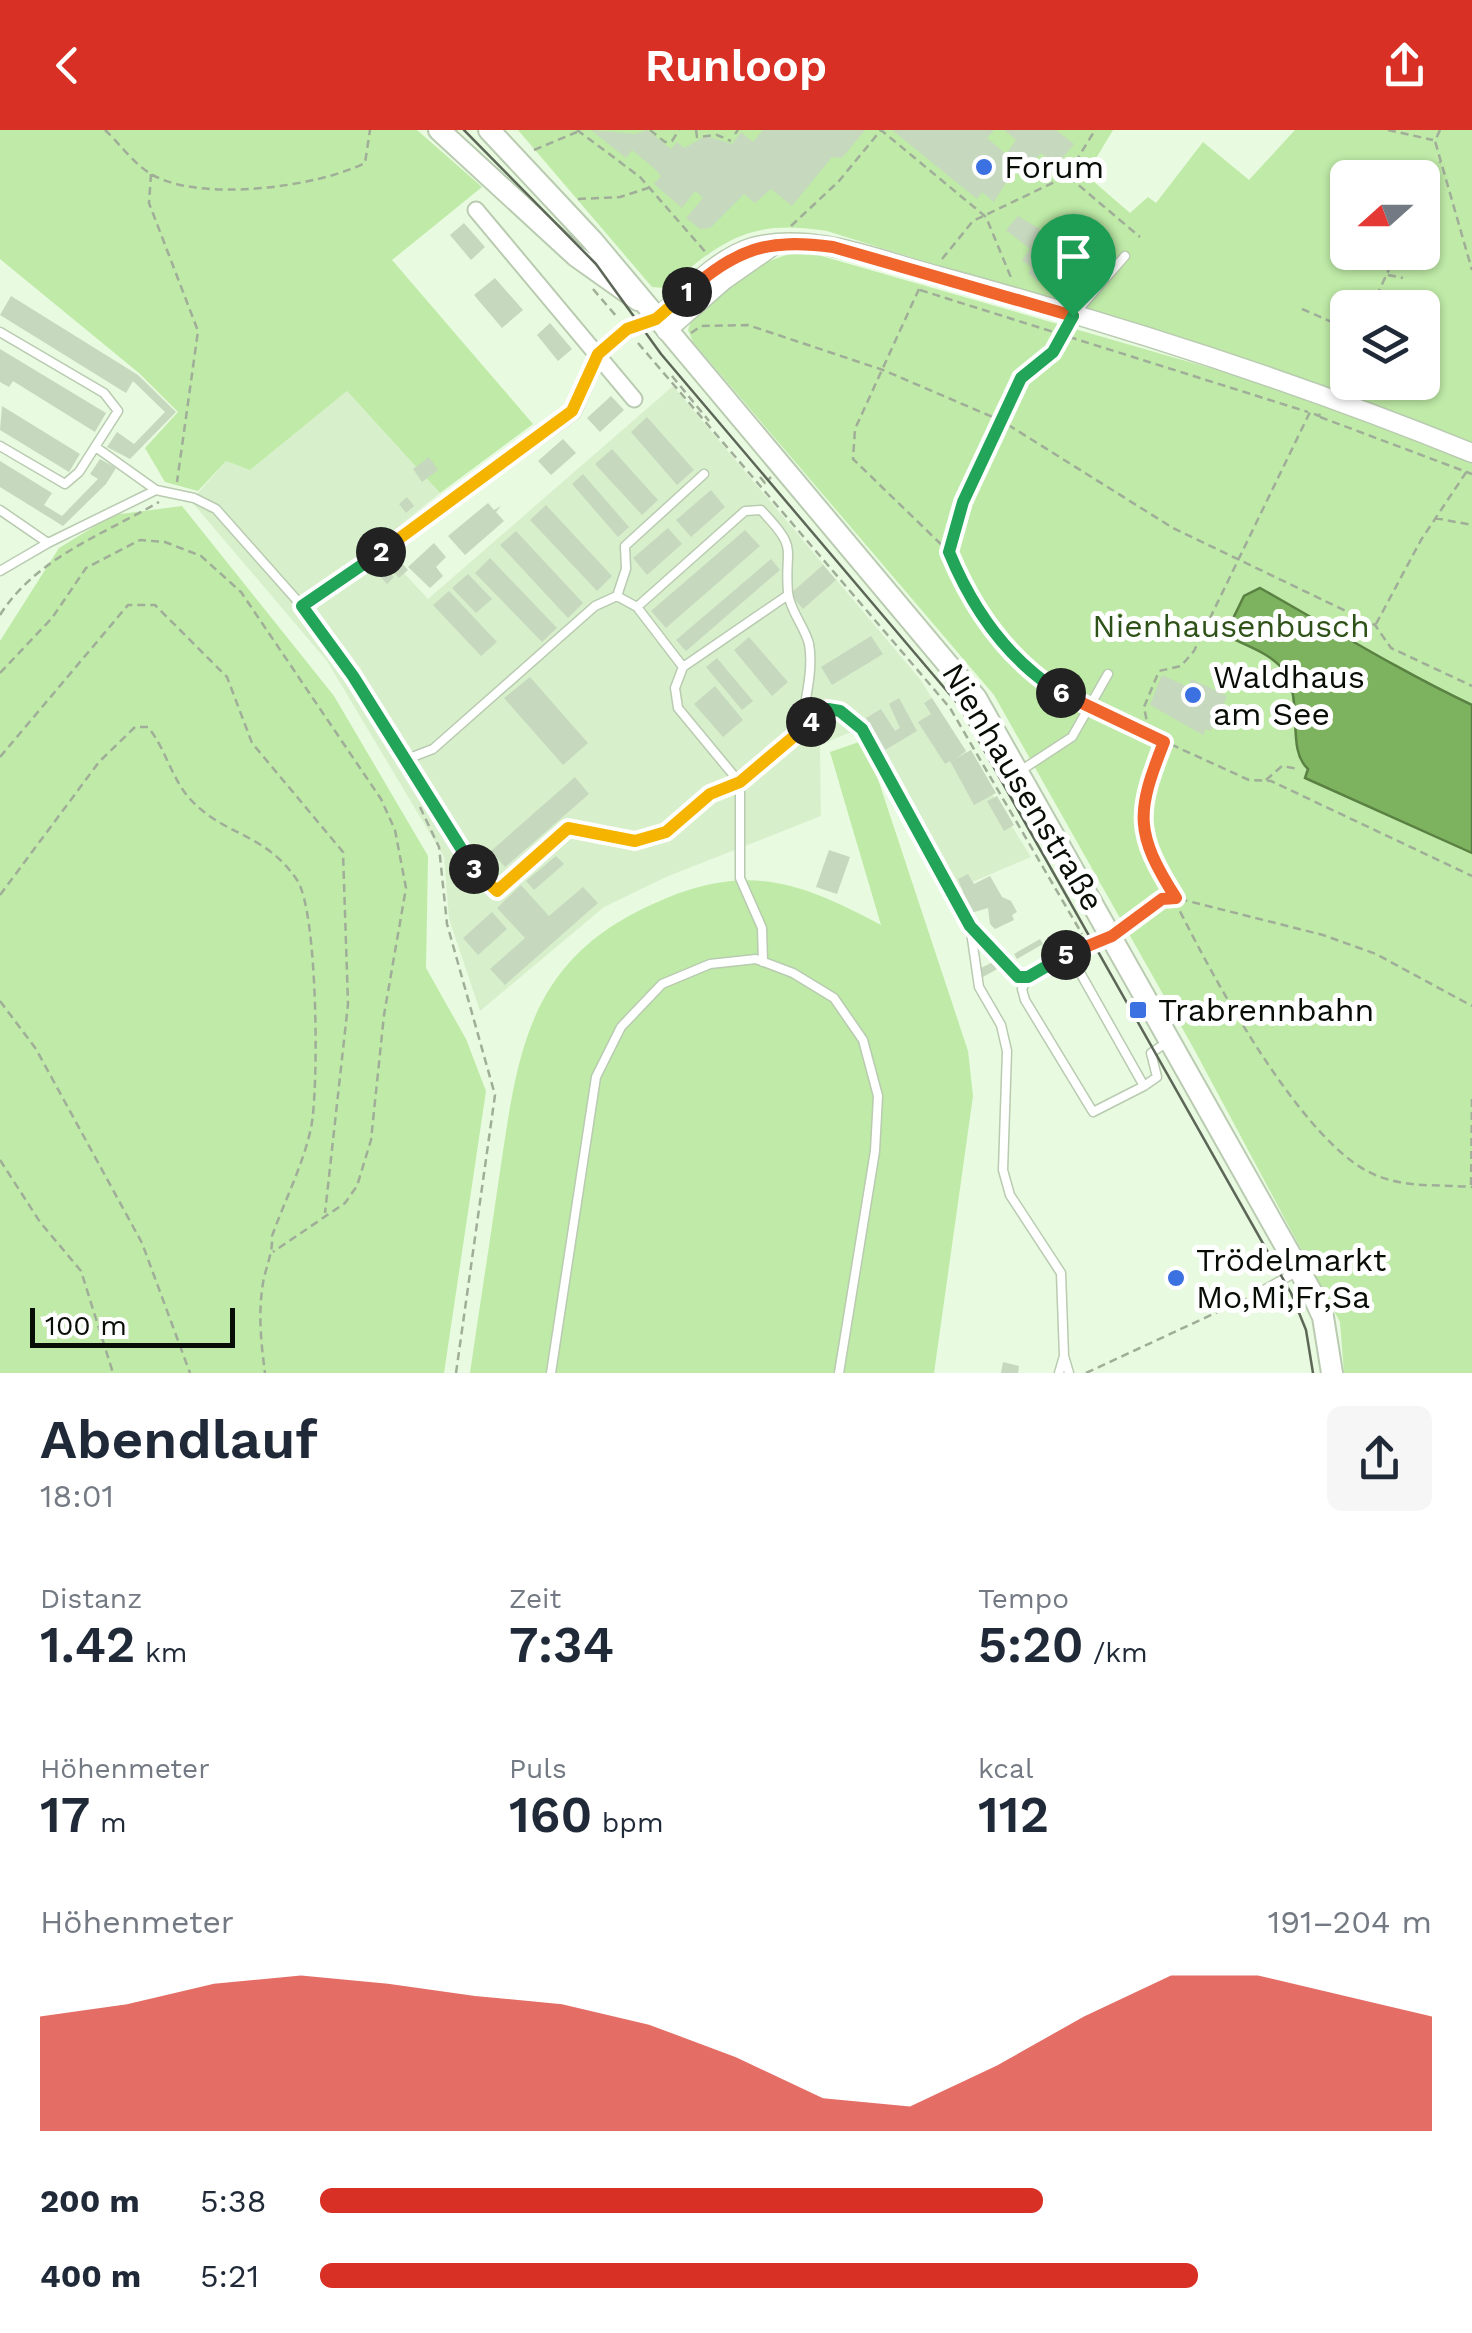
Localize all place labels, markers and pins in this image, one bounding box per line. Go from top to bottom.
place label: Forum [1004,148,1104,186]
marker: Forum [973,156,995,178]
pin [1031,214,1116,317]
pin: 1 [662,267,712,317]
pin: 2 [356,527,406,577]
place label: Waldhaus am See [1213,658,1365,733]
pin: 6 [1036,668,1086,718]
marker: Waldhaus am See [1182,684,1204,706]
pin: 4 [786,697,836,747]
pin: 3 [449,844,499,894]
pin: 5 [1041,930,1091,980]
place label: Trabrennbahn [1158,991,1374,1029]
marker: Trabrennbahn [1127,999,1149,1021]
place label: Trödelmarkt Mo,Mi,Fr,Sa [1196,1241,1386,1316]
marker: Trödelmarkt Mo,Mi,Fr,Sa [1165,1267,1187,1289]

